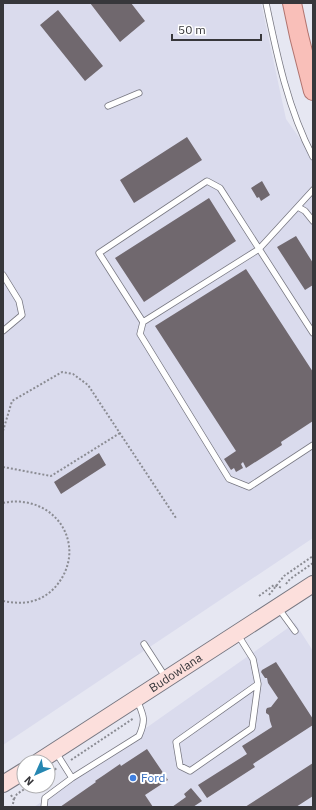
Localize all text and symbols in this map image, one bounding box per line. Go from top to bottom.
scale bar [172,16,261,42]
text: 50 m [178,22,206,37]
street label: Budowlana [146,649,205,695]
north arrow [16,754,56,794]
place label: Ford [141,770,165,785]
text: N [21,773,37,789]
marker: Ford [128,773,138,783]

